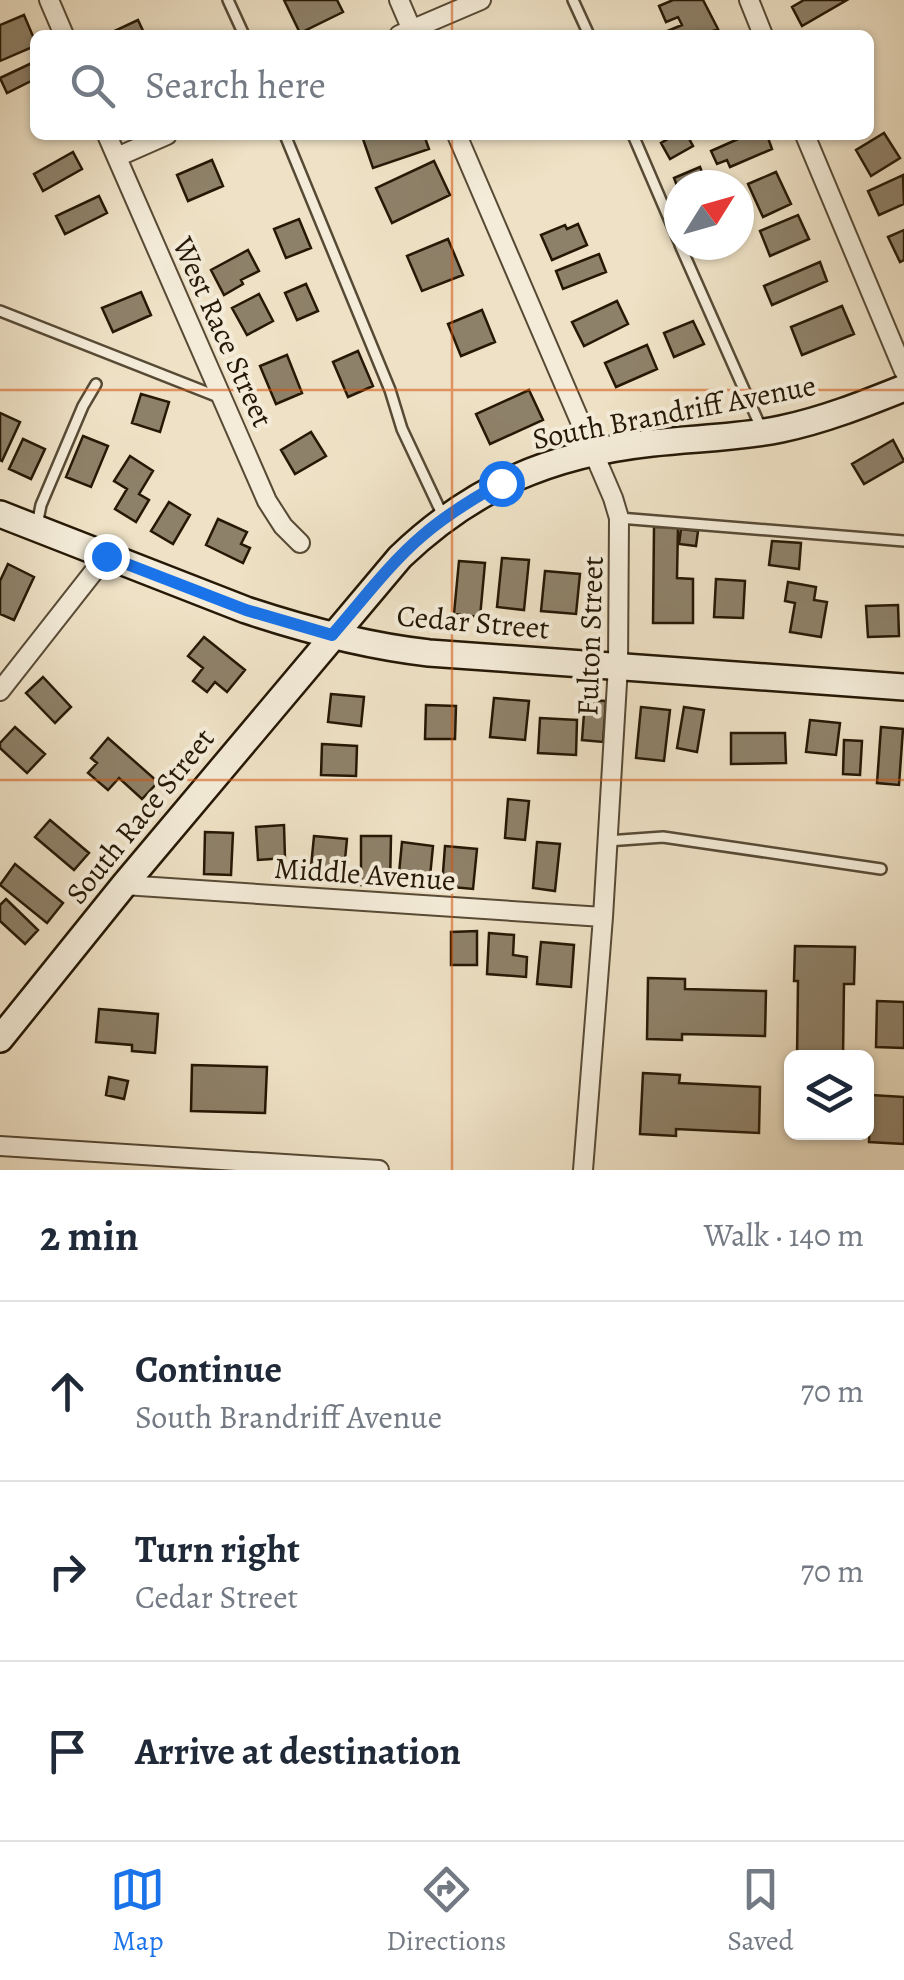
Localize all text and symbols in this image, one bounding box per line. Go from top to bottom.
search box [30,30,874,140]
icon: search [65,58,120,113]
text: Search here [145,59,326,111]
north arrow [664,170,754,260]
street label: West Race Street [163,230,283,433]
street label: South Brandriff Avenue [529,365,819,459]
route start [479,461,525,507]
route end [84,534,130,580]
street label: Fulton Street [567,555,613,717]
street label: Cedar Street [395,595,551,649]
street label: South Race Street [57,720,223,912]
street label: Middle Avenue [273,848,457,900]
map controls [784,1050,874,1140]
button: layers [784,1050,874,1140]
text: 2 min [40,1207,139,1264]
text: Walk · 140 m [704,1213,864,1257]
text: Continue [135,1343,282,1395]
icon: ahead [40,1364,95,1419]
text: 70 m [801,1369,864,1413]
text: South Brandriff Avenue [135,1395,442,1439]
text: Turn right [135,1523,300,1575]
icon: right [40,1544,95,1599]
text: 70 m [801,1549,864,1593]
text: Cedar Street [135,1575,298,1619]
icon: arrive [40,1724,95,1779]
text: Arrive at destination [135,1725,461,1777]
tab: Map [110,1862,165,1960]
tab: Directions [386,1862,506,1960]
tab: Saved [727,1862,794,1960]

